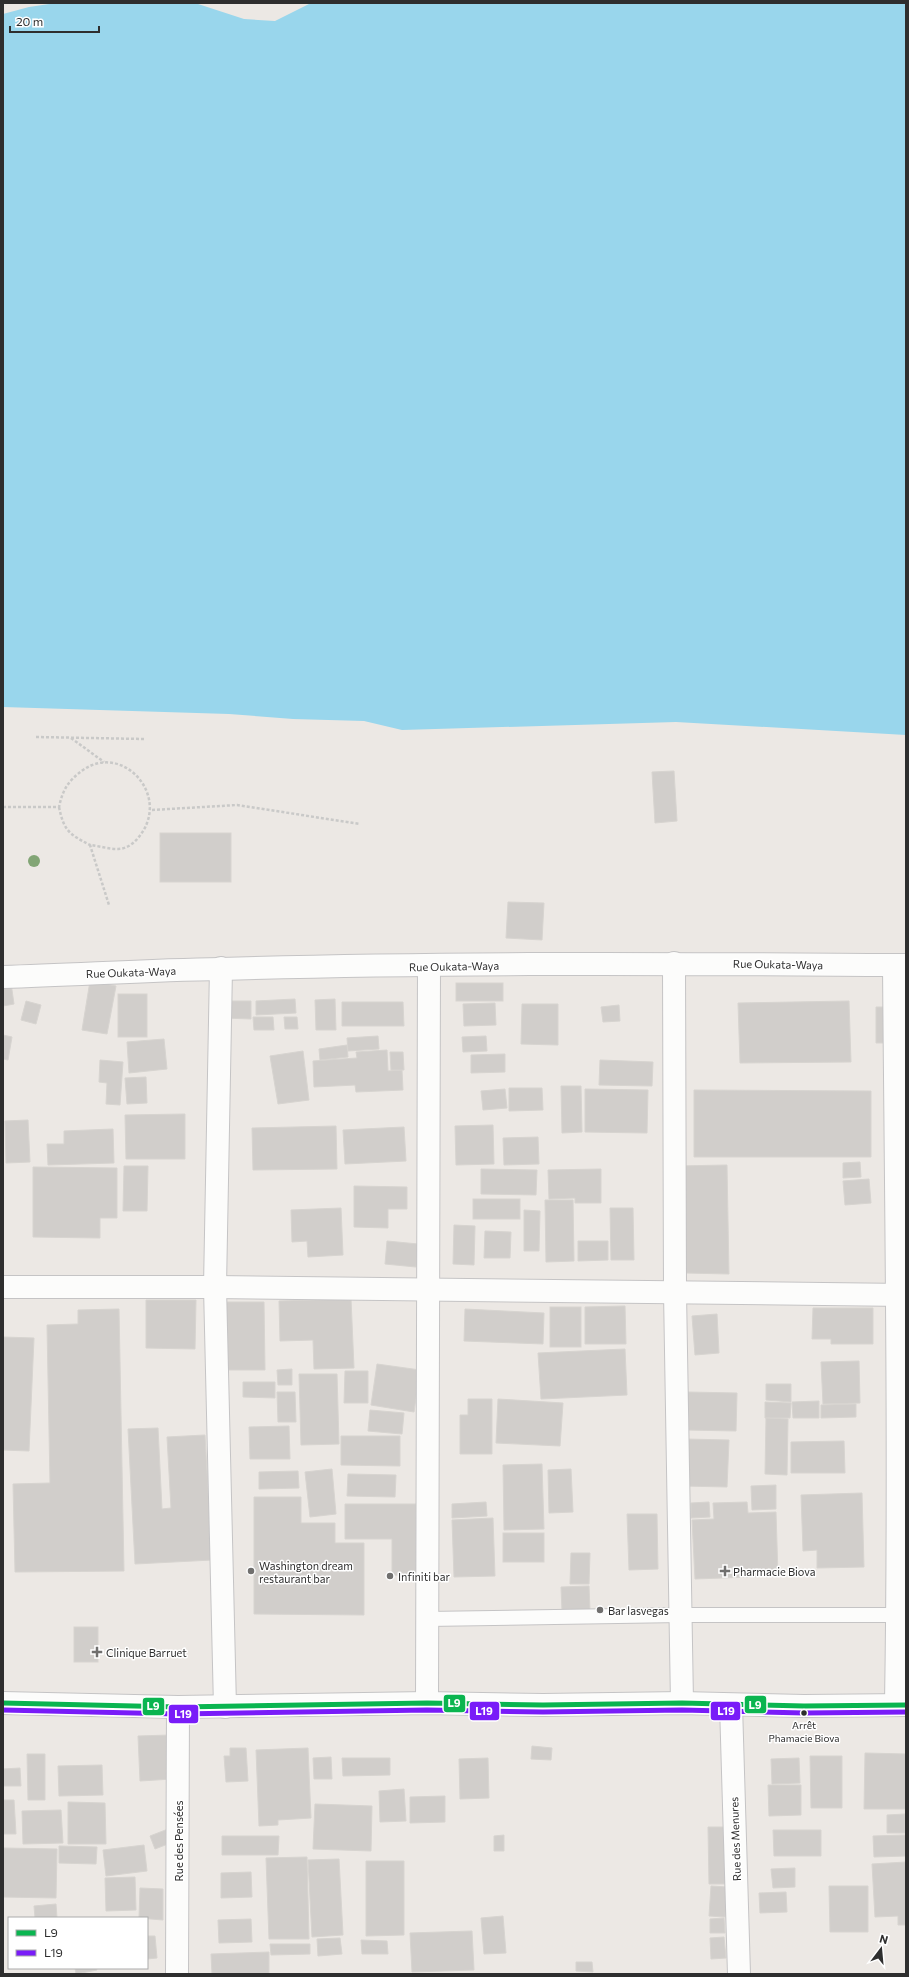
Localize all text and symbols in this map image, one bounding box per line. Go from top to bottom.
scale bar [10,8,99,34]
text: 20 m [16,14,43,28]
street label: Rue Oukata-Waya [733,957,823,971]
street label: Rue Oukata-Waya [409,959,499,973]
street label: Rue Oukata-Waya [86,964,176,980]
place label: Washington dream restaurant bar [259,1559,353,1585]
place label: Pharmacie Biova [733,1565,815,1578]
marker: Washington dream restaurant bar [246,1566,256,1576]
marker: Pharmacie Biova [720,1566,730,1576]
place label: Infiniti bar [398,1570,450,1583]
marker: Infiniti bar [385,1571,395,1581]
place label: Bar lasvegas [608,1604,669,1617]
marker: Bar lasvegas [595,1605,605,1615]
marker: Clinique Barruet [91,1646,103,1658]
place label: Clinique Barruet [106,1646,187,1659]
line badge: L9 [443,1694,466,1713]
line badge: L9 [744,1695,767,1714]
text: L9 [448,1696,461,1709]
line badge: L9 [142,1697,165,1716]
text: L9 [749,1698,762,1711]
text: L9 [147,1699,160,1712]
line badge: L19 [469,1701,500,1721]
line badge: L19 [710,1701,741,1721]
line badge: L19 [168,1704,199,1724]
text: L19 [475,1704,493,1717]
text: L19 [717,1704,735,1717]
text: L19 [174,1707,192,1720]
marker: Arrêt Phamacie Biova [799,1708,809,1718]
place label: Arrêt Phamacie Biova [769,1719,839,1744]
street label: Rue des Menures [727,1797,743,1881]
street label: Rue des Pensées [172,1800,185,1882]
legend [8,1917,148,1969]
text: L9 [44,1925,58,1939]
north arrow [861,1929,901,1969]
text: N [878,1932,890,1946]
text: L19 [44,1945,63,1959]

